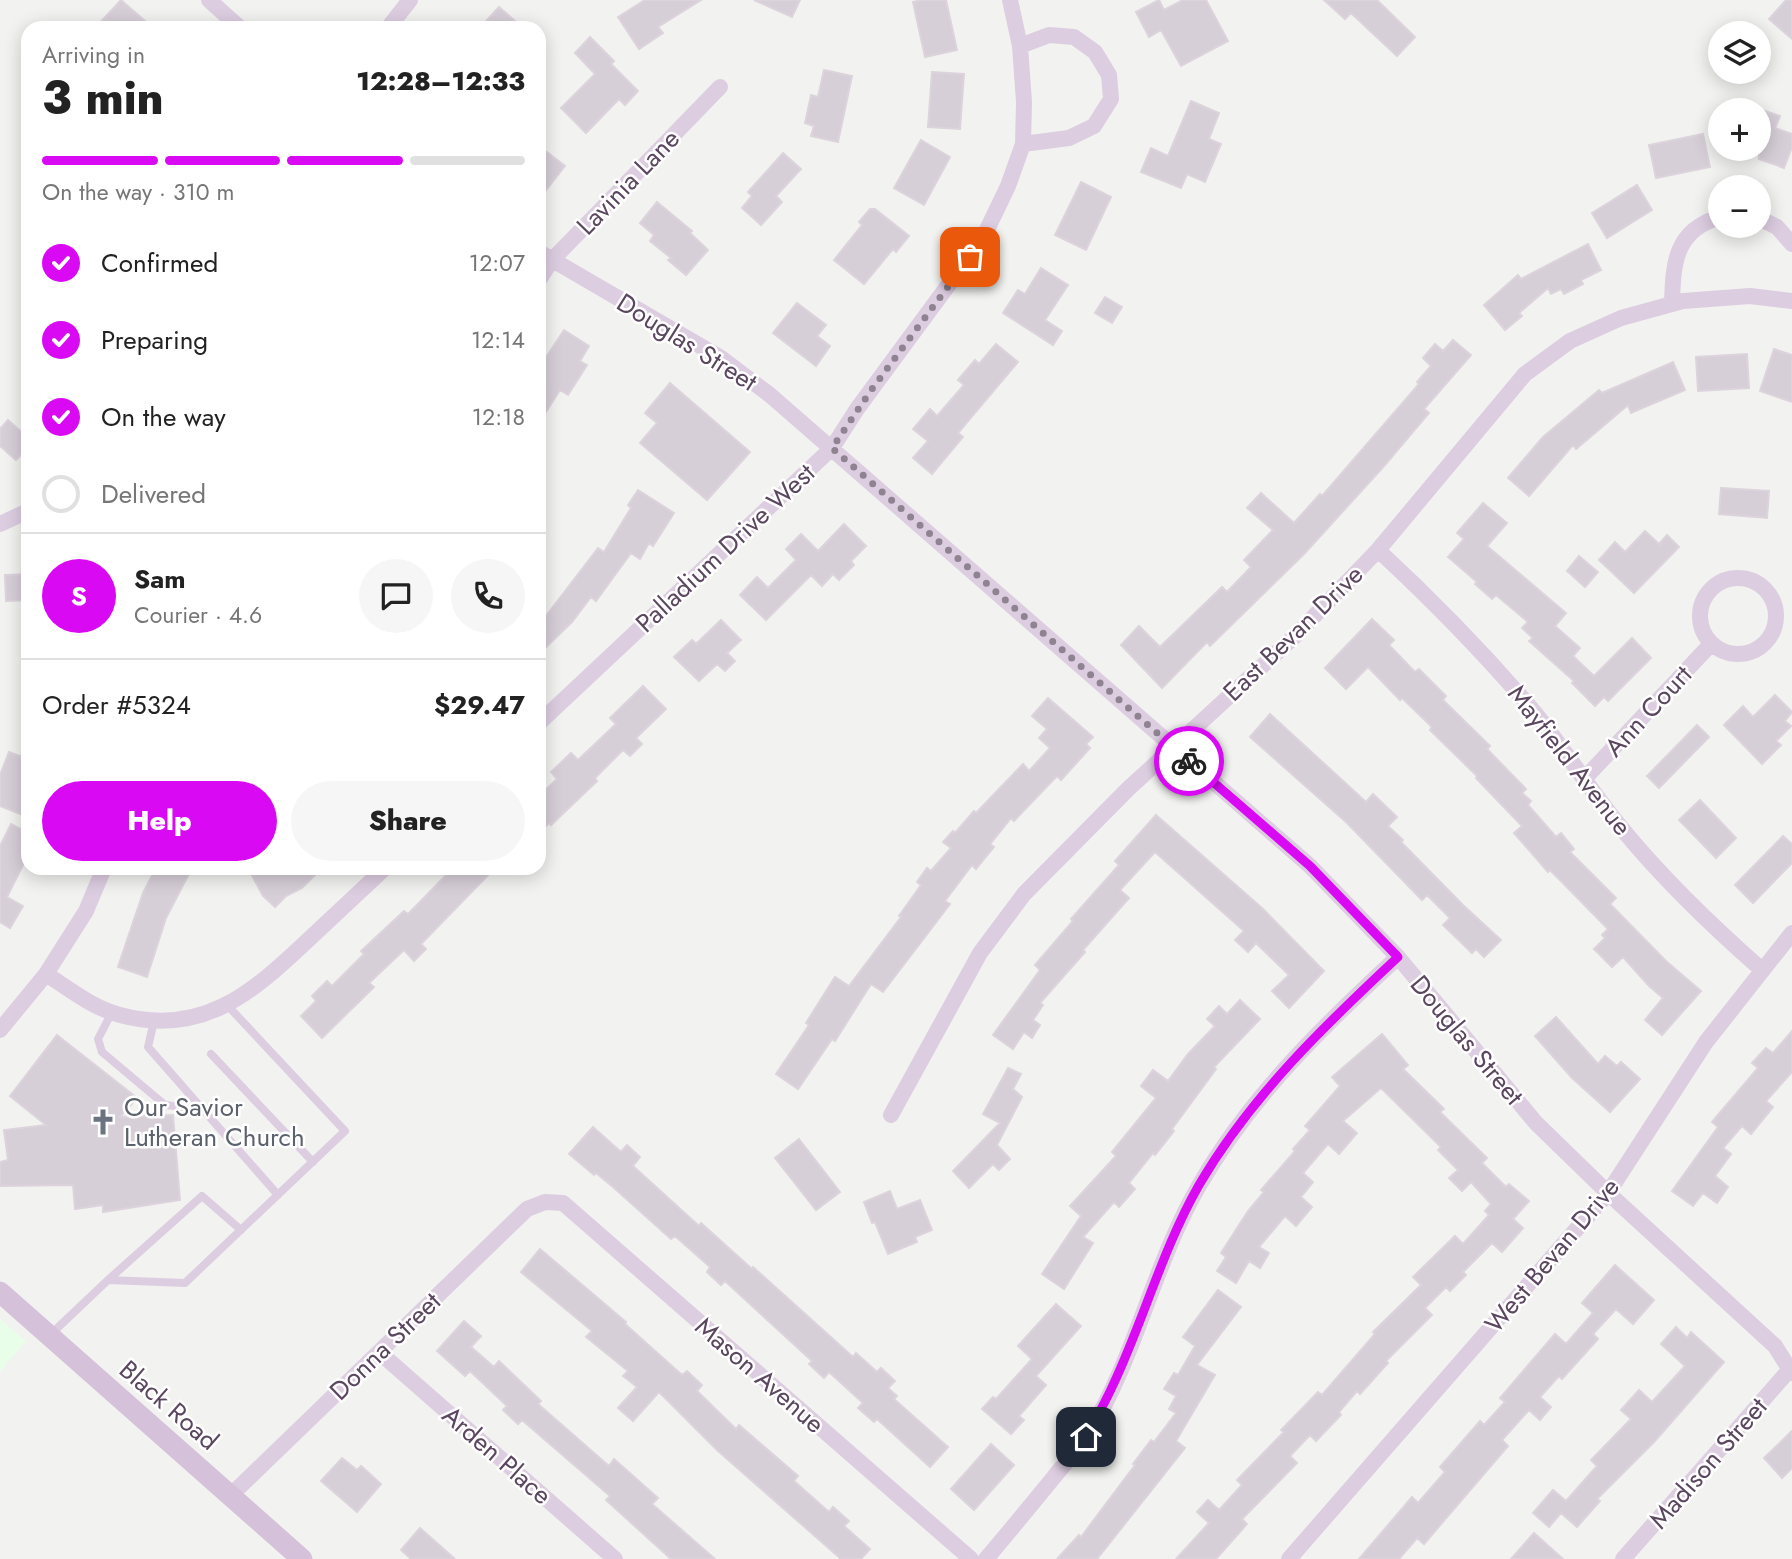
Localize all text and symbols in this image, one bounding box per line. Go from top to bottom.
map controls [1708,21,1771,238]
button: layers [1708,21,1771,84]
text: Arriving in [42,38,145,72]
text: 12:28–12:33 [356,62,525,100]
text: 3 min [42,65,164,131]
button: + [1708,98,1771,161]
street label: Lavinia Lane [568,121,688,243]
text: On the way · 310 m [42,175,234,209]
button: − [1708,175,1771,238]
pin [940,227,1000,287]
icon: bag [951,238,989,276]
icon: check [42,244,80,282]
text: Confirmed [101,244,218,282]
text: 12:07 [469,246,525,280]
street label: Douglas Street [609,284,765,401]
icon: check [42,321,80,359]
text: Preparing [101,321,208,359]
text: 12:14 [471,323,525,357]
icon: check [42,398,80,436]
text: On the way [101,398,226,436]
text: 12:18 [472,400,525,434]
street label: Palladium Drive West [627,454,824,641]
text: Delivered [101,475,206,513]
street label: East Bevan Drive [1214,556,1372,710]
button: chat [359,559,433,633]
button: phone [451,559,525,633]
text: Sam [134,560,186,598]
text: S [71,577,87,615]
text: Courier · 4.6 [134,598,262,632]
street label: Ann Court [1596,656,1701,765]
street label: Mayfield Avenue [1499,677,1641,843]
text: Order #5324 [42,686,191,724]
text: $29.47 [434,686,525,724]
courier [1154,726,1224,796]
icon: bike [1170,742,1208,780]
button: Help [42,781,277,861]
button: Share [291,781,525,861]
street label: Douglas Street [1401,967,1533,1114]
place label: Our Savior Lutheran Church [124,1088,305,1156]
church icon: Our Savior Lutheran Church [88,1107,118,1137]
street label: West Bevan Drive [1476,1169,1628,1341]
street label: Donna Street [321,1283,450,1409]
street label: Mason Avenue [687,1308,833,1442]
street label: Black Road [111,1351,227,1459]
street label: Madison Street [1640,1388,1776,1537]
street label: Arden Place [434,1397,560,1513]
pin [1056,1407,1116,1467]
icon: home [1067,1418,1105,1456]

